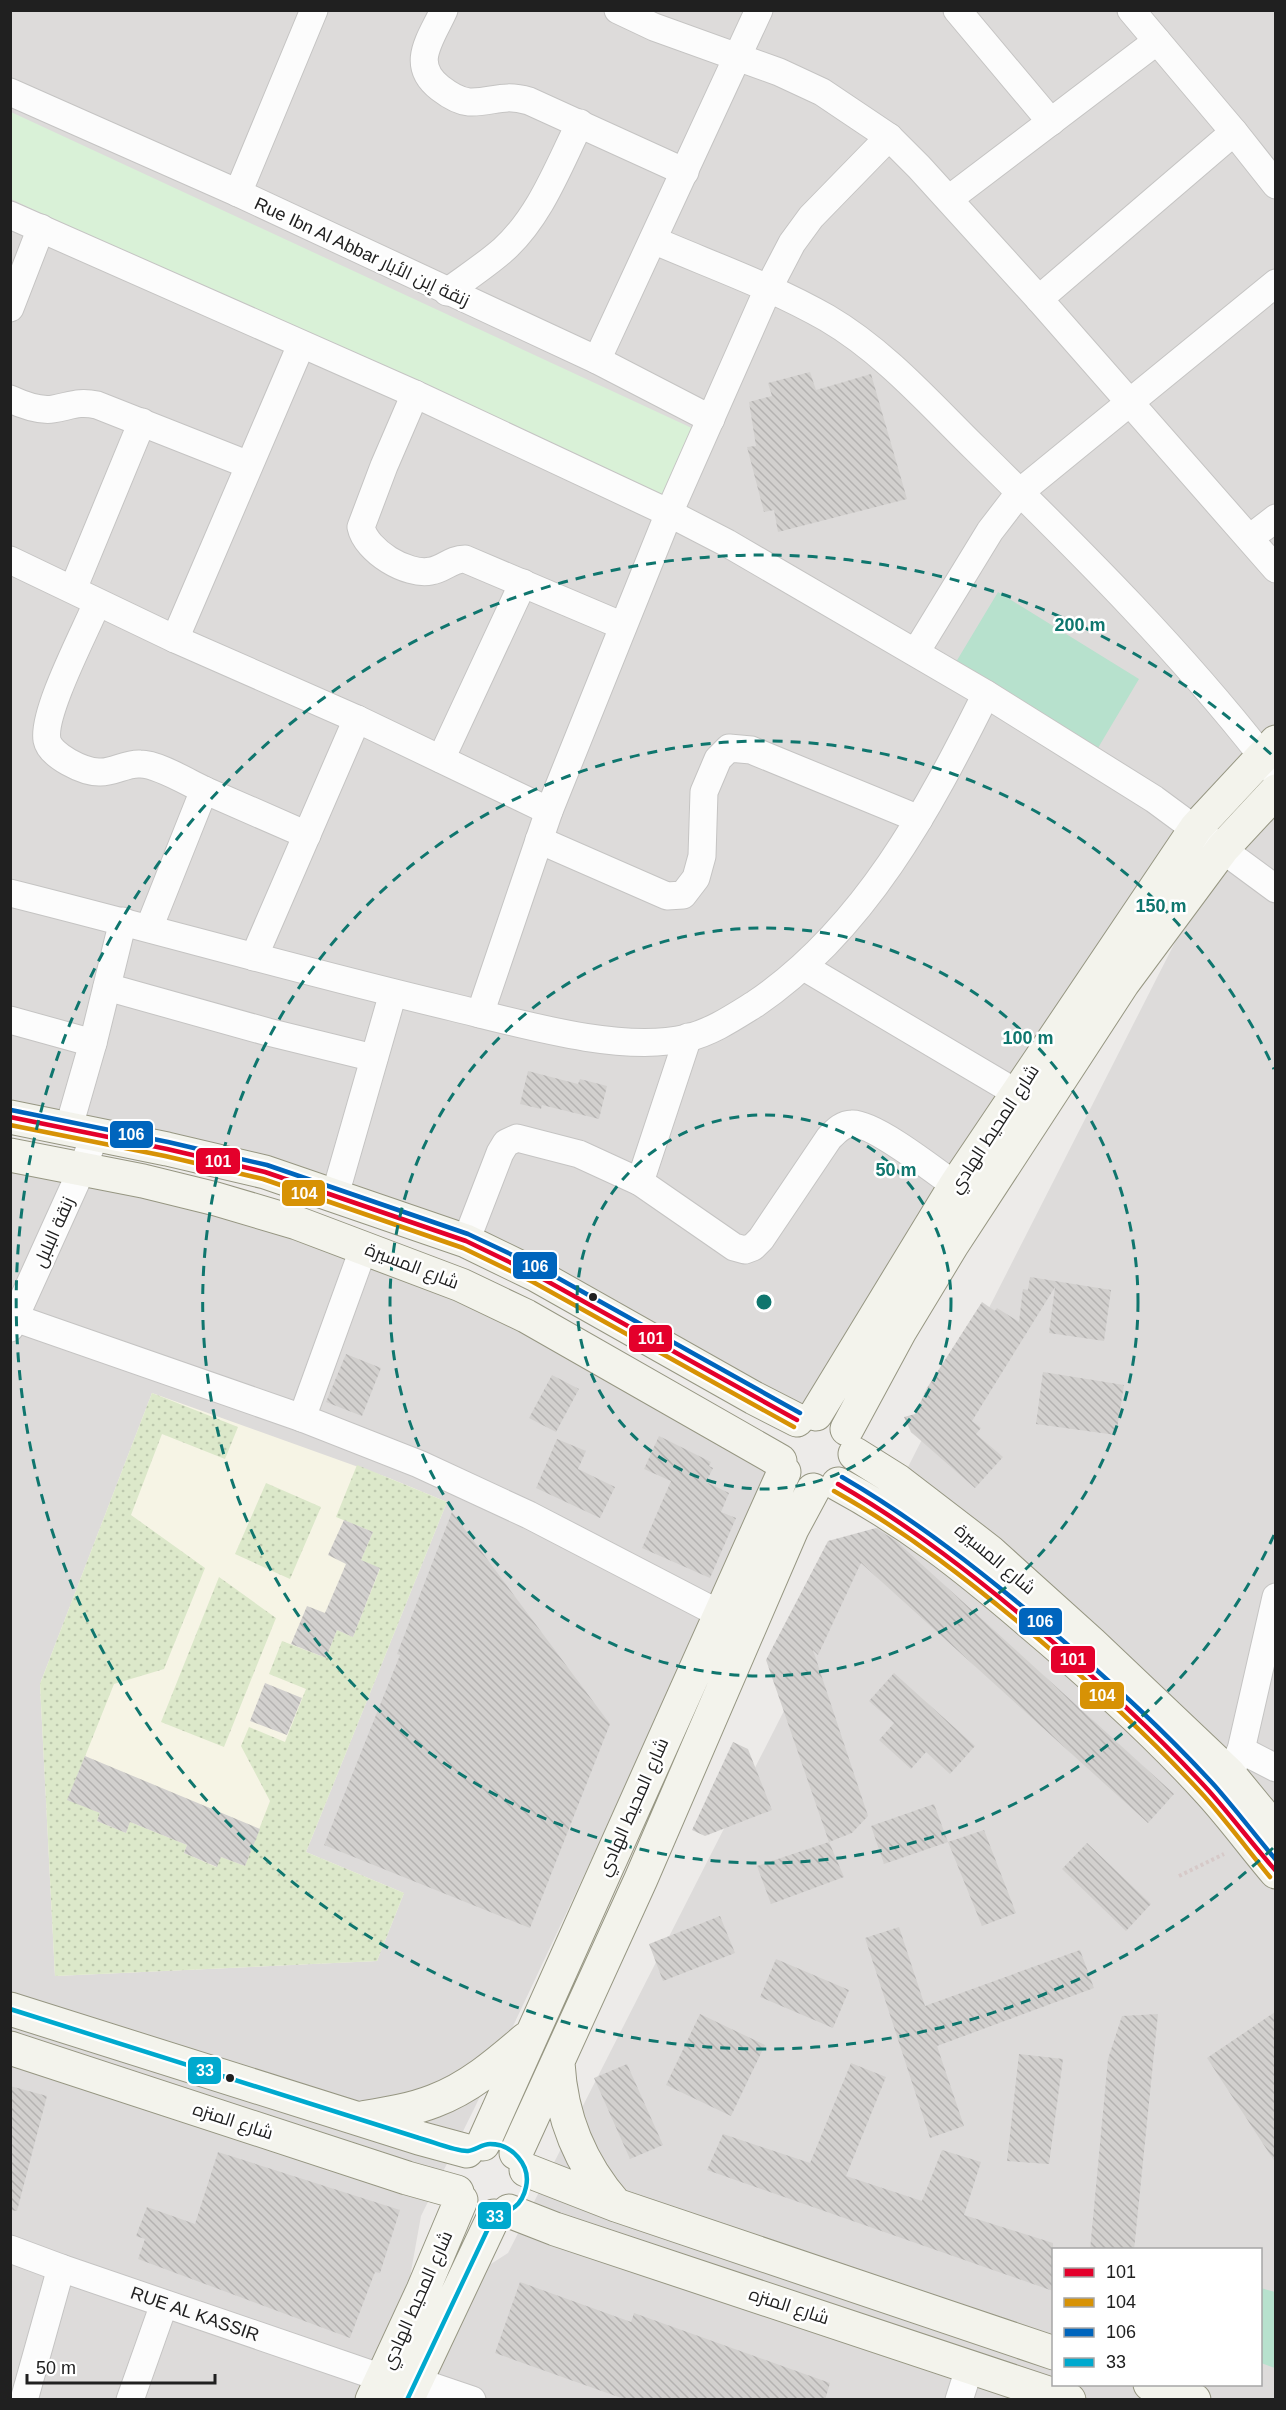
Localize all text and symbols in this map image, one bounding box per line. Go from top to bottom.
street label: Rue Ibn Al Abbar زنقة إبن الأبار [251,193,473,312]
text: 200 m [1054,615,1106,635]
text: 150 m [1135,896,1187,916]
text: 100 m [1002,1028,1054,1048]
street label: شارع المحيط الهادي [945,1061,1046,1199]
line badge: 106 [109,1120,154,1149]
text: 106 [118,1126,144,1143]
line badge: 101 [195,1147,241,1175]
text: 101 [205,1153,231,1170]
text: 50 m [875,1160,917,1180]
line badge: 104 [281,1179,326,1207]
text: 104 [291,1185,317,1202]
street label: زنقة البلبل [30,1194,79,1271]
street label: شارع المسيرة [362,1239,462,1295]
line badge: 106 [512,1251,558,1280]
text: 106 [522,1258,548,1275]
unlabelled marker [587,1291,599,1303]
centre of rings [754,1292,774,1312]
line badge: 101 [628,1324,673,1353]
text: 101 [638,1330,664,1347]
street label: شارع المسيرة [950,1520,1039,1600]
line badge: 106 [1018,1607,1063,1636]
text: 106 [1027,1613,1053,1630]
line badge: 101 [1050,1645,1096,1674]
text: 101 [1060,1651,1086,1668]
line badge: 104 [1079,1681,1125,1710]
text: 104 [1089,1687,1115,1704]
street label: شارع المحيط الهادي [594,1735,676,1881]
line badge: 33 [187,2056,222,2085]
text: 33 [196,2062,214,2079]
unlabelled marker [224,2072,236,2084]
street label: شارع المنزه [190,2099,276,2145]
line badge: 33 [477,2201,512,2230]
text: 33 [486,2208,504,2225]
street label: شارع المحيط الهادي [378,2228,460,2374]
legend [1052,2248,1262,2386]
text: 101 [1106,2262,1136,2282]
street label: RUE AL KASSIR [128,2283,262,2345]
street label: شارع المنزه [746,2284,832,2330]
text: 104 [1106,2292,1136,2312]
text: 106 [1106,2322,1136,2342]
scale bar [27,2347,214,2385]
text: 33 [1106,2352,1126,2372]
text: 50 m [36,2358,76,2378]

